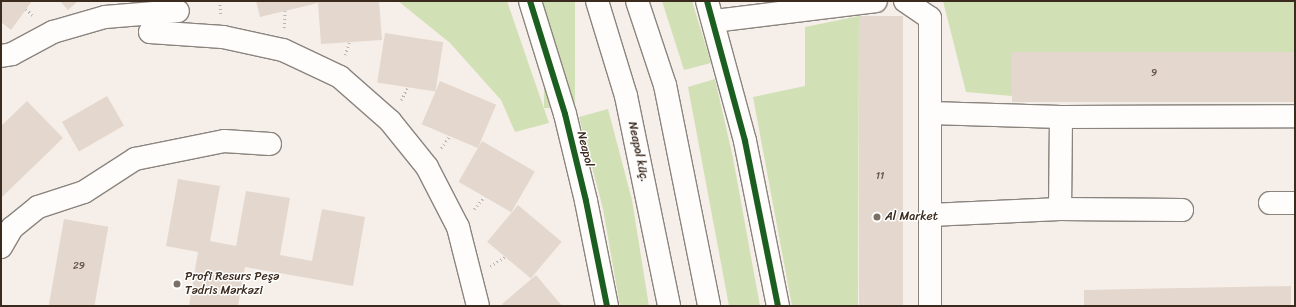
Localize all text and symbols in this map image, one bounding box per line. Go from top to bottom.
house number: 9 [1151,68,1157,80]
street label: Neapol küç. [625,120,651,184]
street label: Neapol [574,130,596,168]
house number: 11 [876,171,884,183]
place label: Al Market [885,210,938,224]
marker: Al Market [872,212,882,222]
house number: 29 [73,261,85,273]
place label: Profi Resurs Peşə Tədris Mərkəzi [185,270,279,298]
marker: Profi Resurs Peşə Tədris Mərkəzi [172,279,182,289]

